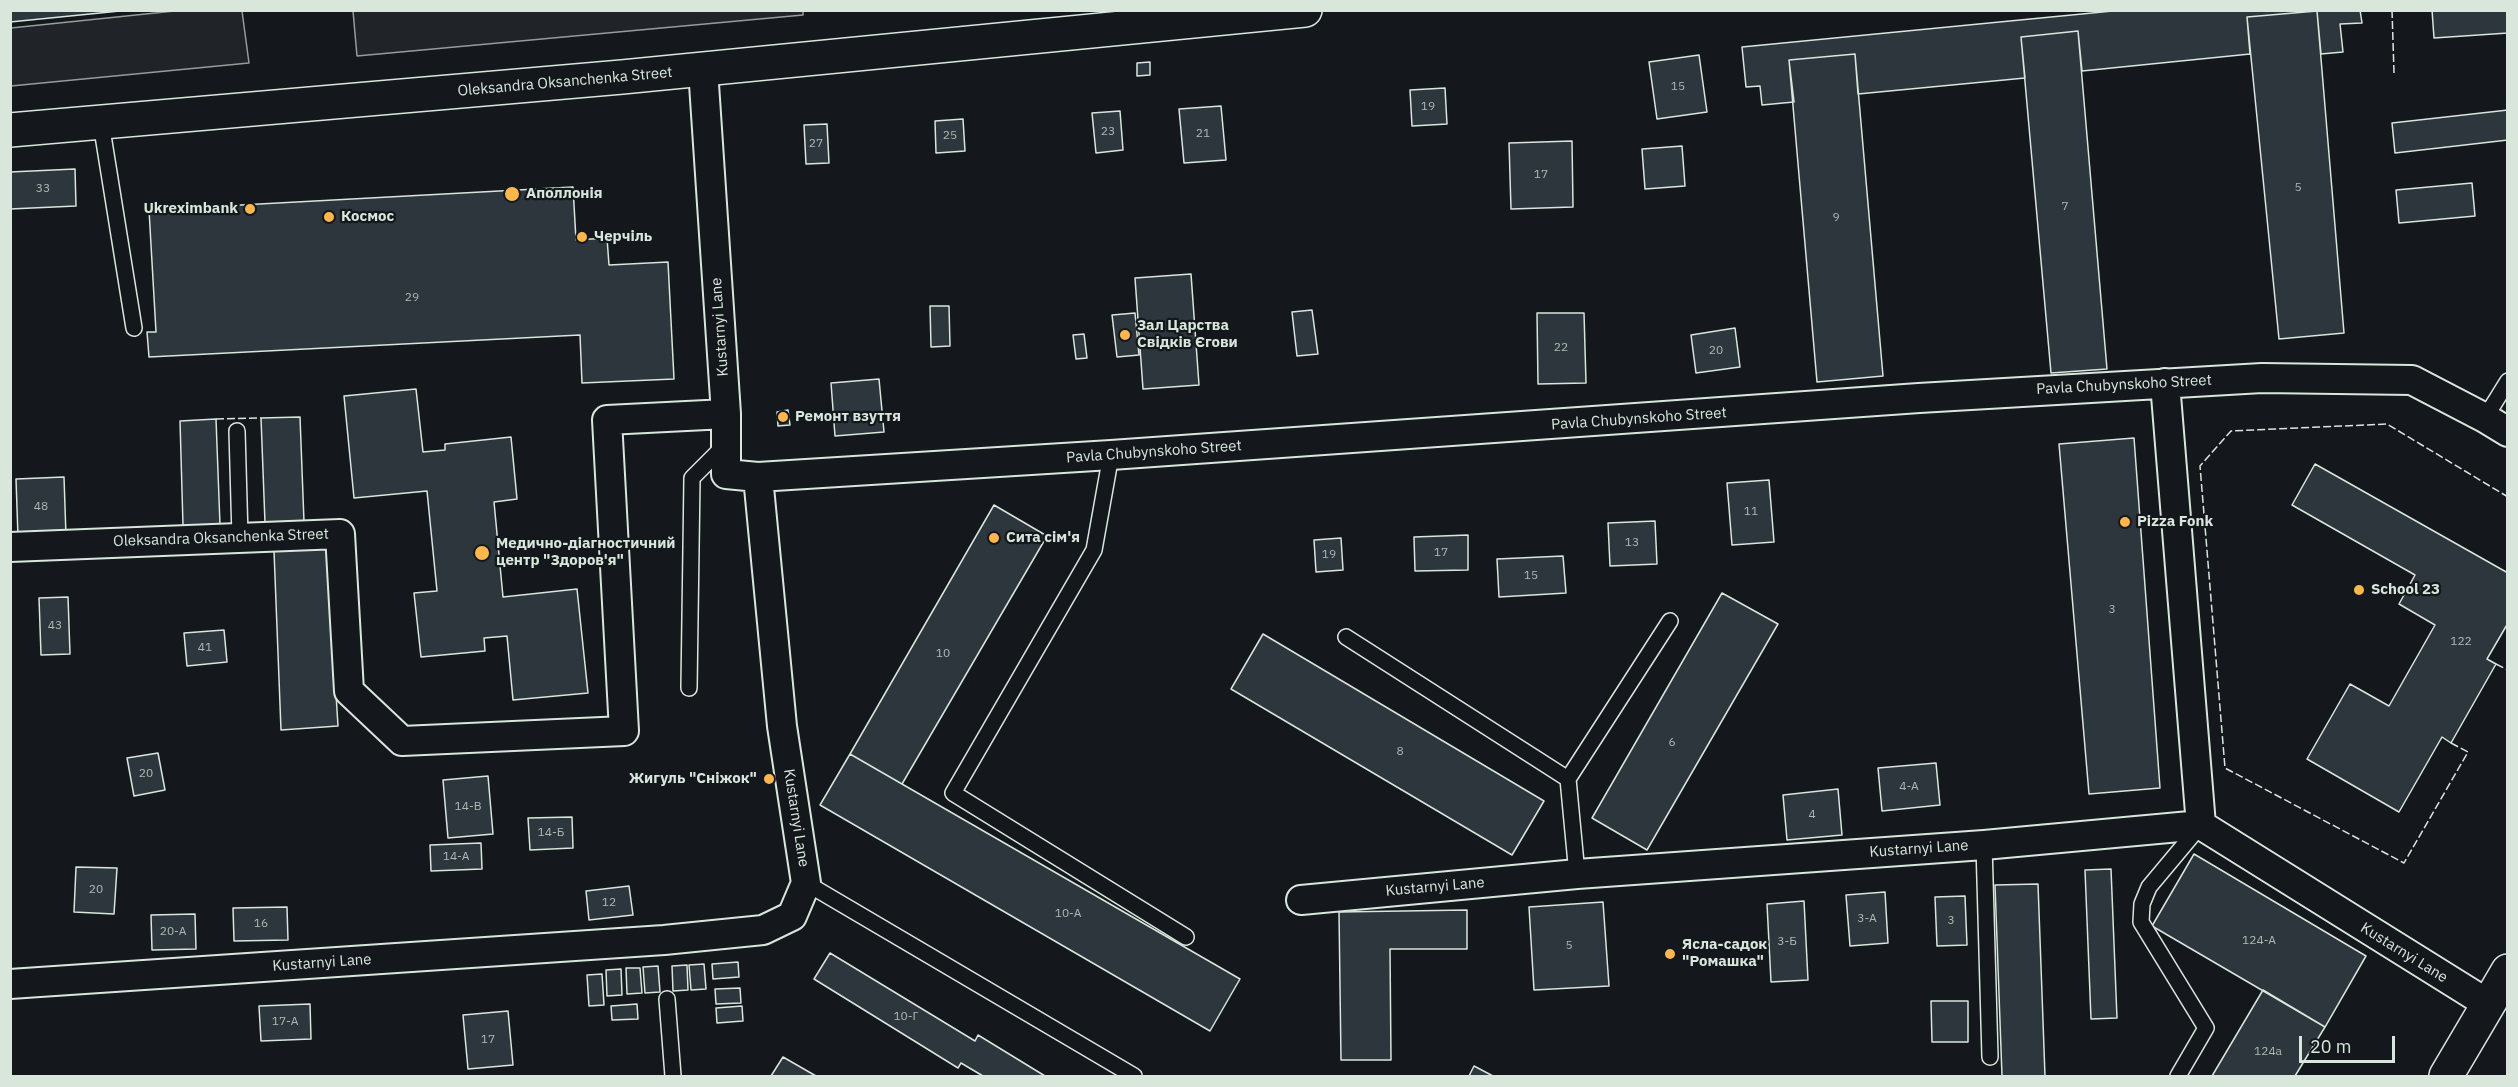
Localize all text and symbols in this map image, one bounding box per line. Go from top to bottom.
street label: Oleksandra Oksanchenka Street [457,64,673,100]
house number: 15 [1671,80,1685,94]
house number: 19 [1421,100,1435,114]
house number: 23 [1101,125,1115,139]
house number: 21 [1196,127,1210,141]
house number: 25 [943,129,957,143]
house number: 27 [809,137,823,151]
house number: 17 [1534,168,1548,182]
house number: 5 [2294,181,2302,195]
house number: 33 [36,182,50,196]
marker: Аполлонія [503,185,521,203]
place label: Аполлонія [526,185,603,203]
place label: Ukreximbank [143,200,238,218]
house number: 7 [2061,200,2069,214]
marker: Ukreximbank [243,202,257,216]
place label: Космос [341,208,394,226]
marker: Космос [322,210,336,224]
house number: 9 [1832,211,1840,225]
place label: Черчіль [594,228,652,246]
marker: Черчіль [575,230,589,244]
street label: Kustarnyi Lane [708,277,732,377]
house number: 29 [405,291,419,305]
place label: Зал Царства Cвідків Єгови [1137,317,1238,352]
marker: Зал Царства Cвідків Єгови [1118,328,1132,342]
house number: 22 [1554,341,1568,355]
house number: 20 [1709,344,1723,358]
street label: Pavla Chubynskoho Street [2036,371,2212,399]
street label: Pavla Chubynskoho Street [1551,404,1727,434]
place label: Ремонт взуття [795,408,901,426]
marker: Ремонт взуття [776,410,790,424]
street label: Pavla Chubynskoho Street [1066,437,1242,467]
house number: 48 [34,500,48,514]
house number: 11 [1744,505,1758,519]
place label: Pizza Fonk [2137,513,2213,531]
marker: Pizza Fonk [2118,515,2132,529]
street label: Oleksandra Oksanchenka Street [113,525,329,551]
place label: Сита сім'я [1006,529,1080,547]
marker: Сита сім'я [987,531,1001,545]
place label: Медично-діагностичний центр "Здоров'я" [496,535,676,570]
house number: 13 [1625,536,1639,550]
marker: Медично-діагностичний центр "Здоров'я" [473,544,491,562]
house number: 17 [1434,546,1448,560]
house number: 19 [1322,548,1336,562]
house number: 15 [1524,569,1538,583]
place label: School 23 [2371,581,2440,599]
marker: School 23 [2352,583,2366,597]
house number: 3 [2108,603,2116,617]
house number: 43 [48,619,62,633]
house number: 122 [2450,635,2472,649]
house number: 41 [198,641,212,655]
house number: 10 [936,647,950,661]
house number: 6 [1668,736,1676,750]
house number: 8 [1396,745,1404,759]
house number: 20 [139,767,153,781]
street label: Kustarnyi Lane [779,768,813,868]
place label: Жигуль "Сніжок" [629,770,757,788]
marker: Жигуль "Сніжок" [762,772,776,786]
house number: 4-А [1899,780,1919,794]
house number: 14-В [454,800,482,814]
house number: 4 [1808,808,1816,822]
house number: 14-Б [538,826,564,840]
street label: Kustarnyi Lane [1869,837,1969,861]
house number: 14-А [443,850,469,864]
street label: Kustarnyi Lane [1385,874,1485,900]
house number: 20 [89,883,103,897]
house number: 12 [602,896,616,910]
house number: 10-А [1055,907,1081,921]
house number: 3-А [1857,912,1877,926]
house number: 3 [1947,914,1955,928]
house number: 16 [254,917,268,931]
street label: Kustarnyi Lane [2357,919,2451,987]
house number: 20-А [160,925,186,939]
house number: 124-А [2242,934,2276,948]
house number: 3-Б [1777,935,1797,949]
place label: Ясла-садок "Ромашка" [1682,936,1767,971]
house number: 5 [1565,939,1573,953]
marker: Ясла-садок "Ромашка" [1663,947,1677,961]
street label: Kustarnyi Lane [272,951,372,975]
house number: 10-Г [893,1010,919,1024]
house number: 17-А [272,1015,298,1029]
scale bar [2302,1024,2398,1062]
house number: 17 [481,1033,495,1047]
text: 20 m [2310,1035,2352,1058]
house number: 124а [2254,1045,2282,1059]

